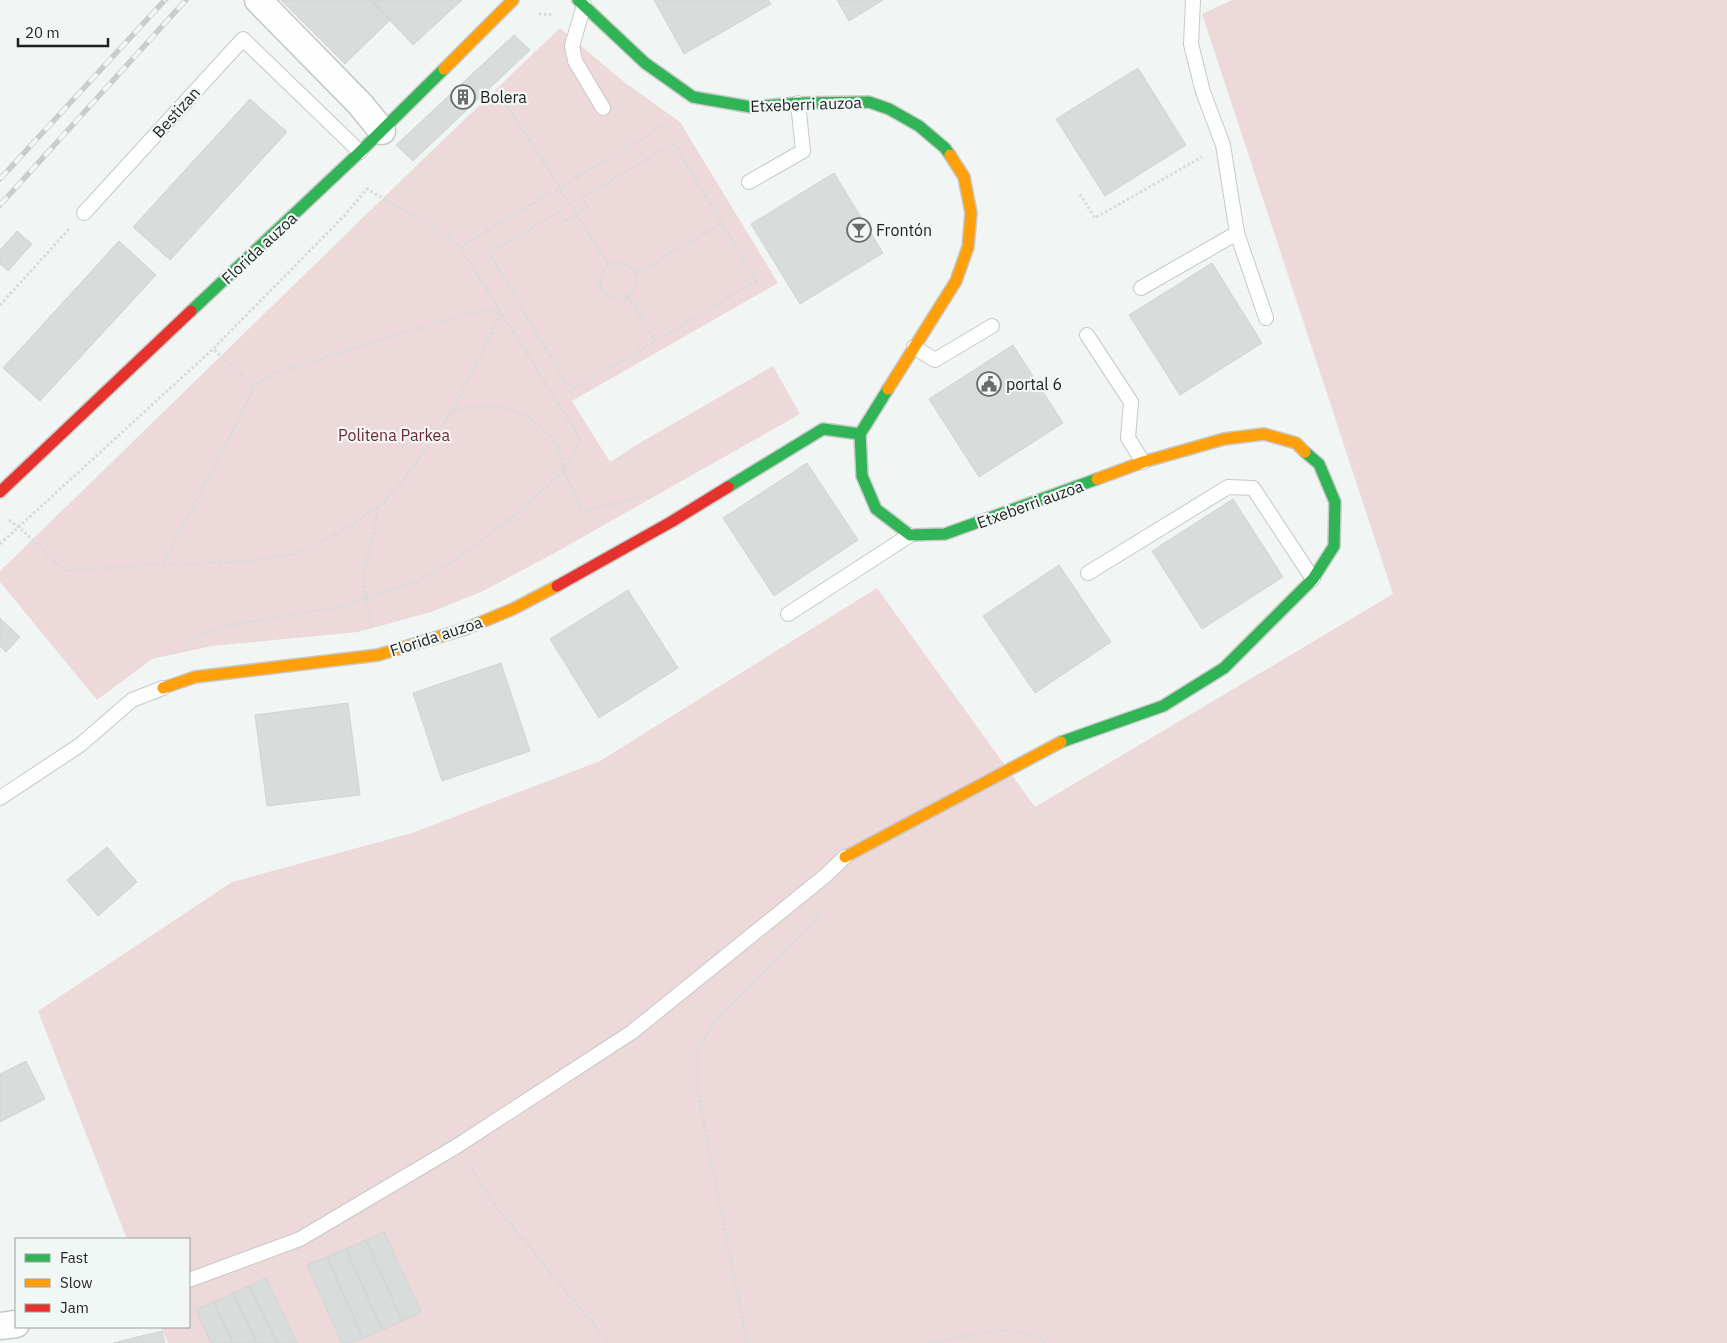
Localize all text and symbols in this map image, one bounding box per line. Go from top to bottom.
scale bar [18,15,108,47]
text: 20 m [25,23,60,42]
street label: Bestizan [148,82,204,142]
building icon: Bolera [450,84,476,110]
place label: Bolera [480,87,527,107]
street label: Etxeberri auzoa [750,92,863,116]
street label: Florida auzoa [217,208,301,288]
bar icon: Frontón [846,217,872,243]
place label: Frontón [876,220,932,240]
public building icon: portal 6 [976,371,1002,397]
place label: portal 6 [1006,374,1062,394]
park label: Politena Parkea [338,425,450,445]
street label: Etxeberri auzoa [974,475,1086,532]
street label: Florida auzoa [387,611,485,660]
legend [15,1238,190,1328]
text: Fast [60,1248,88,1267]
text: Slow [60,1273,93,1292]
text: Jam [60,1298,89,1317]

